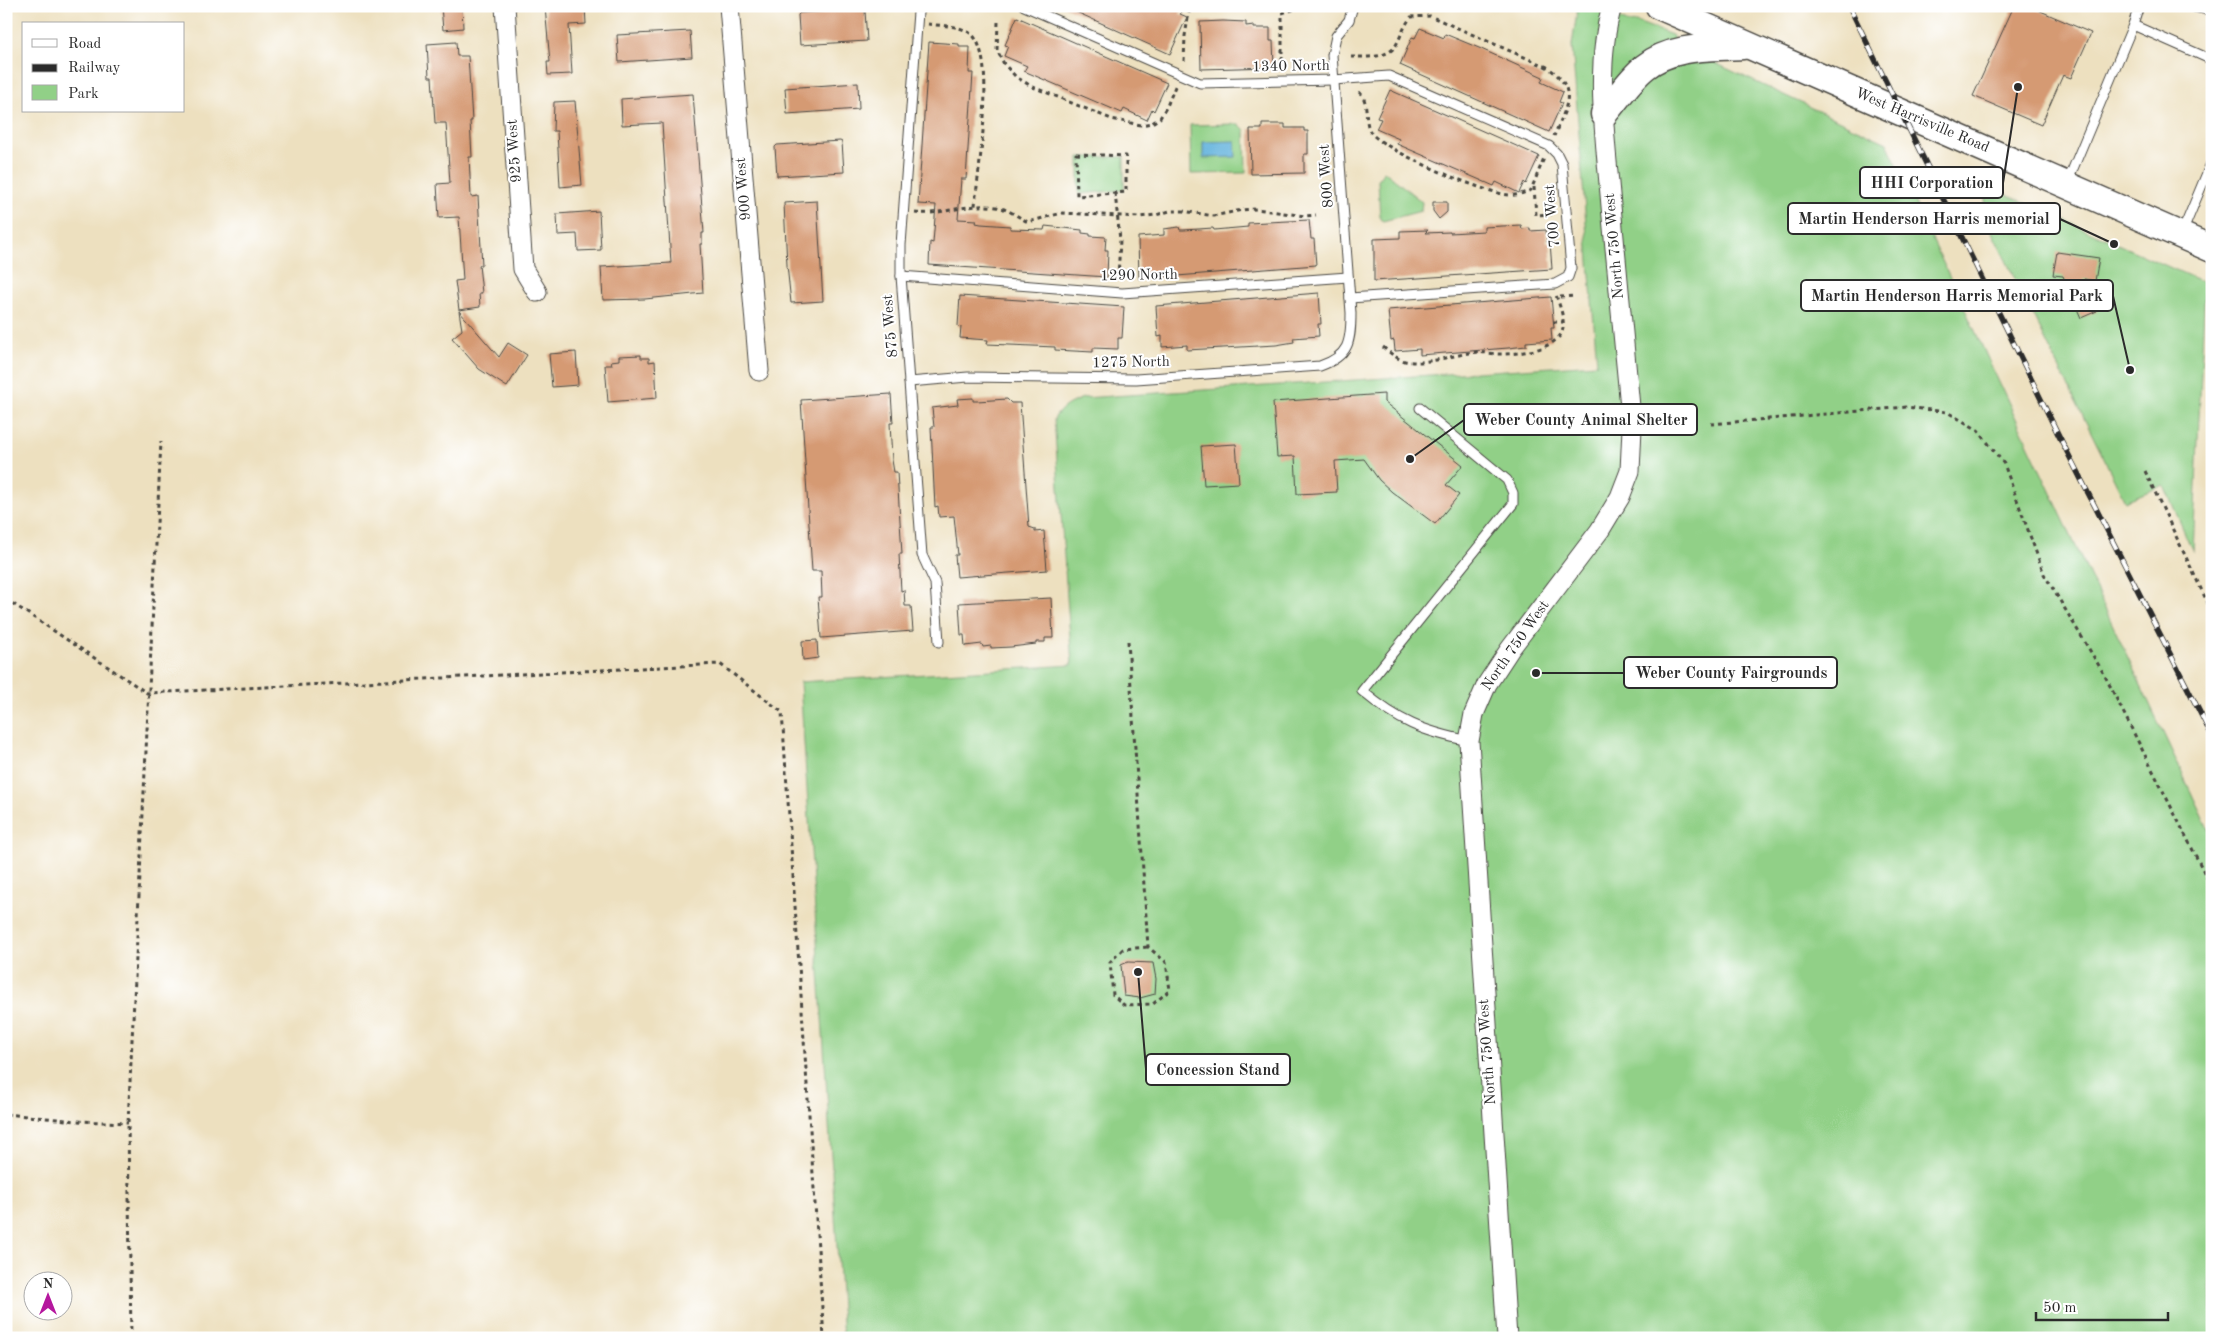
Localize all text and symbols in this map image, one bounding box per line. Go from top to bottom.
legend [22,22,185,112]
text: Road [68,37,102,52]
street label: 1340 North [1252,59,1330,75]
text: Railway [68,61,121,76]
street label: West Harrisville Road [1853,86,1991,156]
text: Park [68,87,99,102]
street label: 925 West [505,119,525,183]
street label: 800 West [1317,144,1337,208]
street label: 900 West [734,157,754,221]
callout: HHI Corporation [1860,167,2003,198]
text: HHI Corporation [1871,176,1994,192]
street label: 700 West [1543,184,1563,248]
street label: North 750 West [1603,192,1627,300]
callout: Martin Henderson Harris memorial [1788,203,2060,234]
text: Martin Henderson Harris memorial [1798,212,2050,228]
street label: 1290 North [1100,268,1178,284]
callout: Martin Henderson Harris Memorial Park [1801,280,2113,311]
text: Martin Henderson Harris Memorial Park [1811,289,2103,305]
street label: 875 West [881,294,901,358]
street label: 1275 North [1092,355,1170,371]
callout: Weber County Animal Shelter [1464,404,1697,435]
text: Weber County Animal Shelter [1474,413,1688,429]
street label: North 750 West [1479,598,1553,694]
callout: Weber County Fairgrounds [1624,657,1837,688]
text: Weber County Fairgrounds [1635,666,1827,682]
street label: North 750 West [1477,998,1499,1106]
callout: Concession Stand [1146,1054,1290,1085]
text: Concession Stand [1156,1063,1280,1079]
north arrow [22,1272,72,1322]
text: N [43,1277,54,1291]
scale bar [2036,1289,2168,1321]
text: 50 m [2043,1301,2077,1316]

